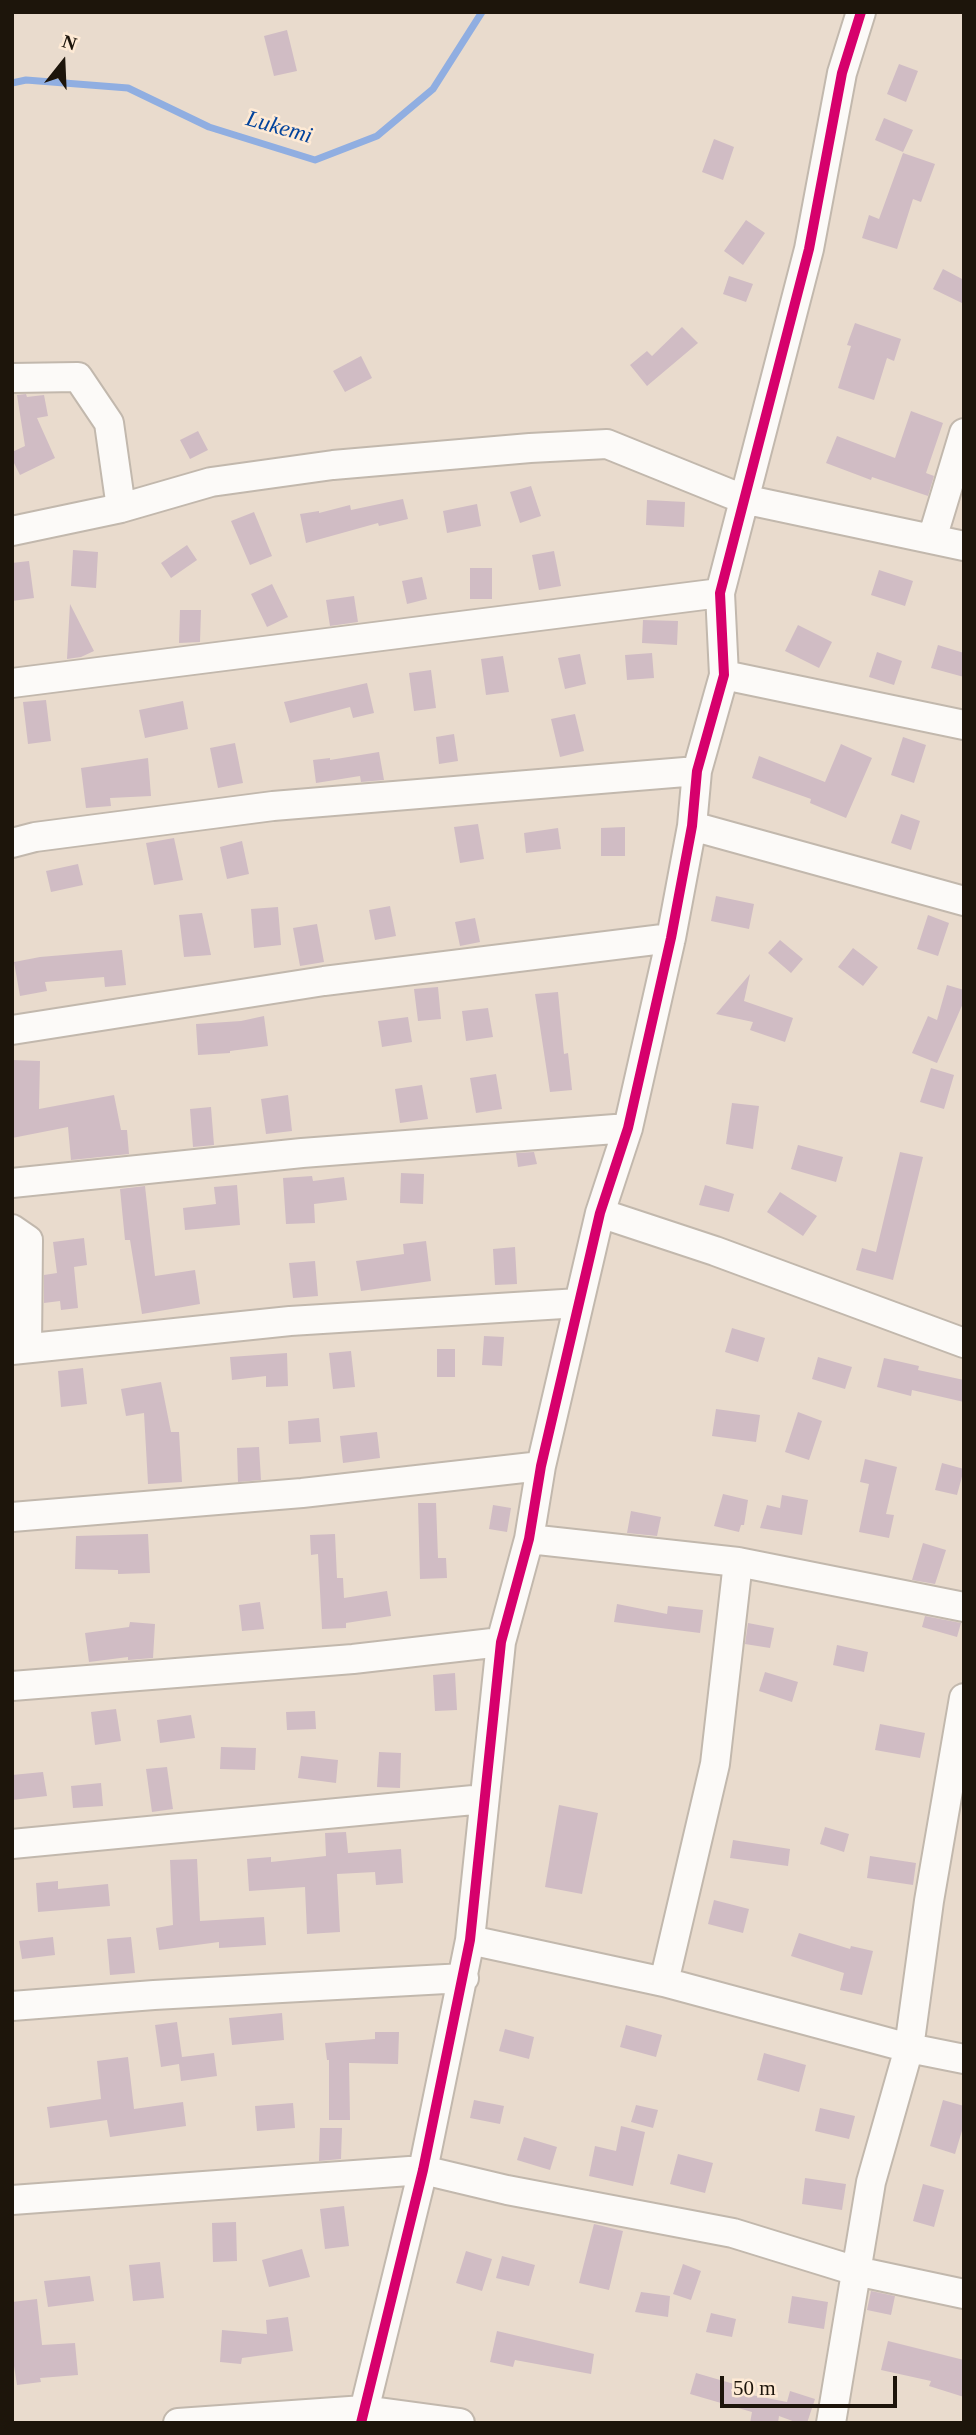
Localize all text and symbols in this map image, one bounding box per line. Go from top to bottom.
north arrow [28,28,98,98]
text: N [60,30,79,55]
water label: Lukemi [243,105,315,151]
scale bar [724,2362,901,2406]
text: 50 m [733,2376,776,2400]

